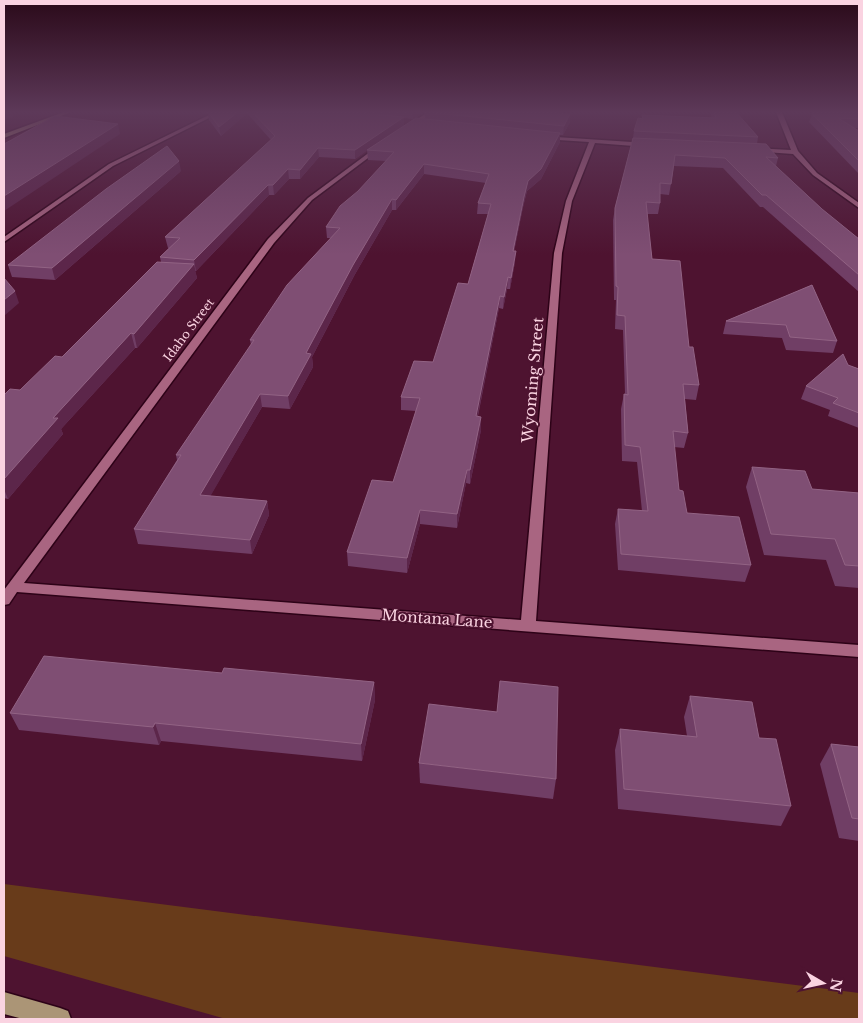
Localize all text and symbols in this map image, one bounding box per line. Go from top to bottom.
street label: Idaho Street [160,295,217,364]
street label: Wyoming Street [517,316,547,445]
street label: Montana Lane [381,605,493,632]
north arrow [798,958,848,1008]
text: N [826,977,846,993]

